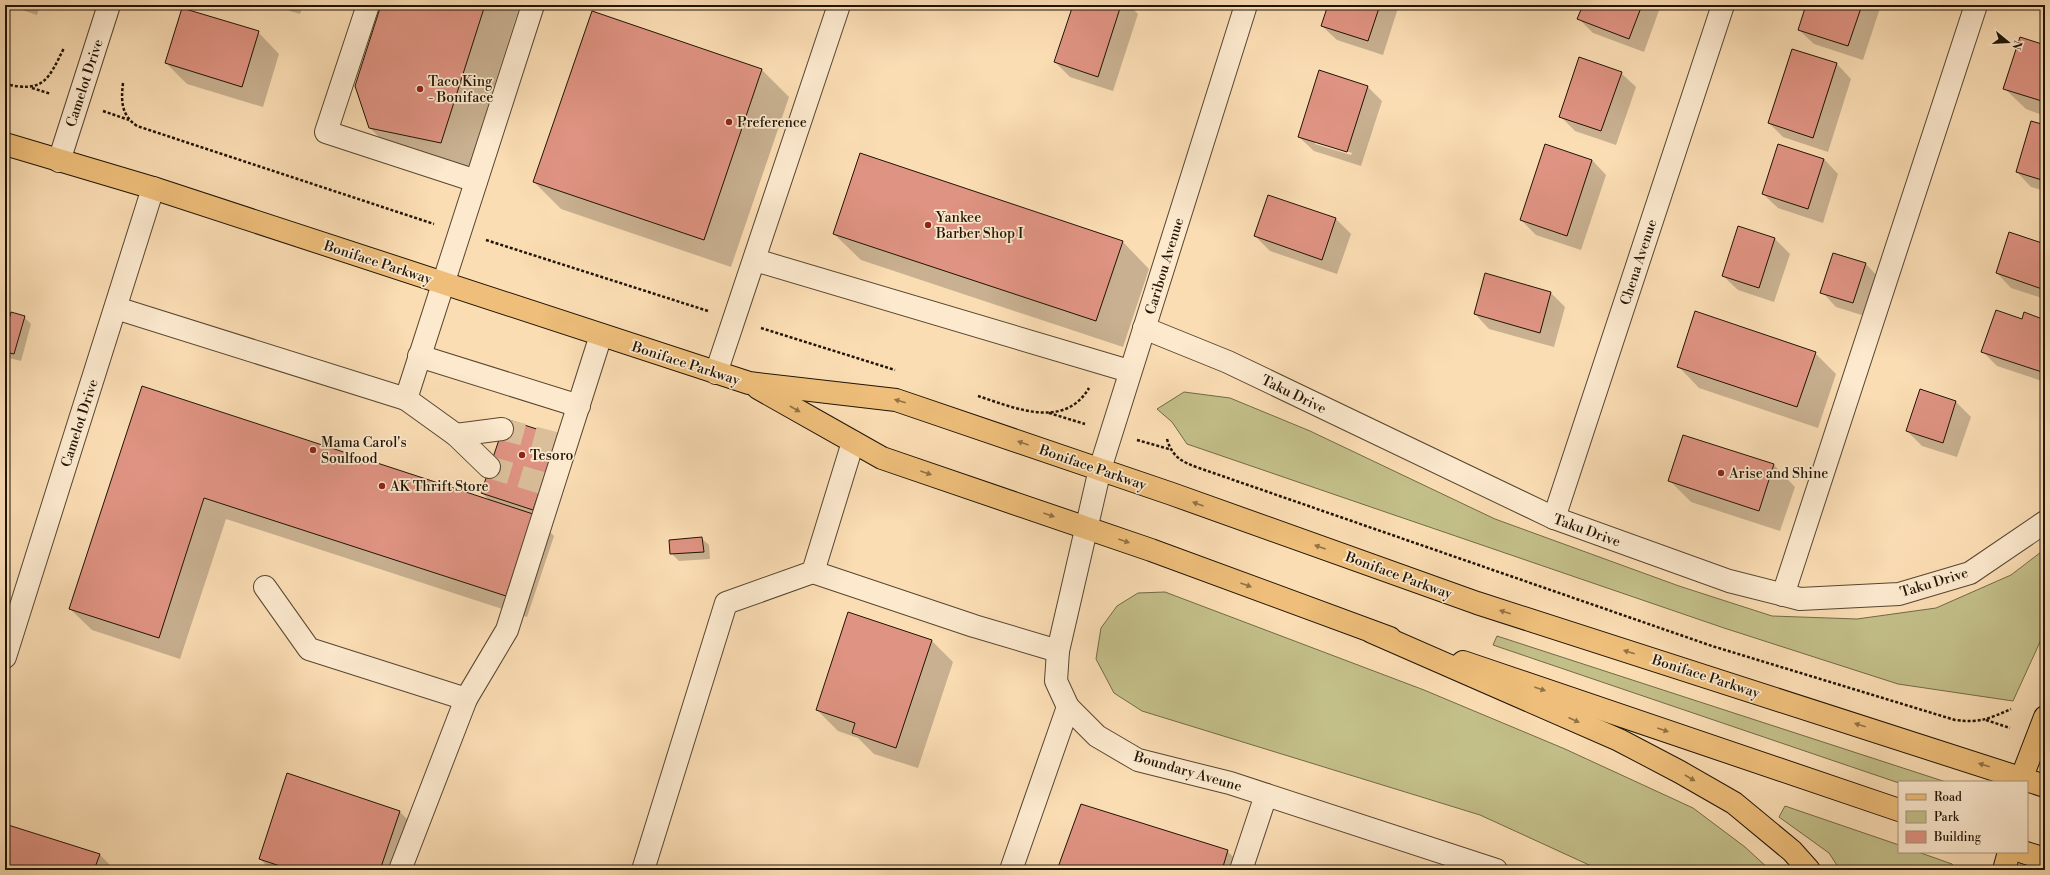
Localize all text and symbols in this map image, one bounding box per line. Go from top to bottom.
north arrow [1988,22,2028,62]
street label: Camelot Drive [62,37,108,130]
text: N [2008,38,2025,51]
place label: Taco King - Boniface [428,73,493,107]
marker: Taco King - Boniface [415,84,425,94]
place label: Preference [737,114,807,132]
marker: Preference [724,117,734,127]
place label: Yankee Barber Shop I [935,209,1024,243]
street label: Caribou Avenue [1142,216,1188,317]
street label: Chena Avenue [1617,217,1661,308]
marker: Yankee Barber Shop I [923,220,933,230]
street label: Boniface Parkway [320,237,434,289]
street label: Boniface Parkway [628,338,742,390]
street label: Taku Drive [1258,371,1329,418]
street label: Camelot Drive [57,377,103,470]
one-way arrow [894,398,906,404]
one-way arrow [790,406,801,413]
place label: Mama Carol's Soulfood [321,434,407,468]
one-way arrow [1017,440,1029,446]
street label: Boniface Parkway [1036,441,1149,495]
marker: Mama Carol's Soulfood [308,445,318,455]
place label: Tesoro [530,447,574,465]
marker: Tesoro [517,450,527,460]
place label: Arise and Shine [1728,465,1828,483]
marker: Arise and Shine [1716,468,1726,478]
one-way arrow [920,470,932,476]
place label: AK Thrift Store [389,478,489,496]
marker: AK Thrift Store [377,481,387,491]
one-way arrow [1191,500,1203,506]
street label: Taku Drive [1551,510,1623,551]
one-way arrow [1043,512,1055,518]
one-way arrow [1118,538,1130,544]
one-way arrow [1314,544,1326,550]
street label: Boniface Parkway [1342,548,1455,604]
street label: Taku Drive [1898,564,1971,602]
one-way arrow [1240,583,1252,589]
one-way arrow [1499,609,1511,615]
one-way arrow [1623,649,1635,655]
street label: Boniface Parkway [1648,651,1762,703]
one-way arrow [1535,686,1547,692]
one-way arrow [1568,717,1580,724]
one-way arrow [1853,722,1865,728]
one-way arrow [1658,728,1670,734]
street label: Boundary Aveune [1131,748,1244,796]
one-way arrow [1977,762,1989,768]
one-way arrow [1684,775,1696,782]
legend [1898,781,2028,853]
text: Road [1934,790,1962,805]
text: Park [1934,810,1960,825]
text: Building [1933,830,1982,845]

